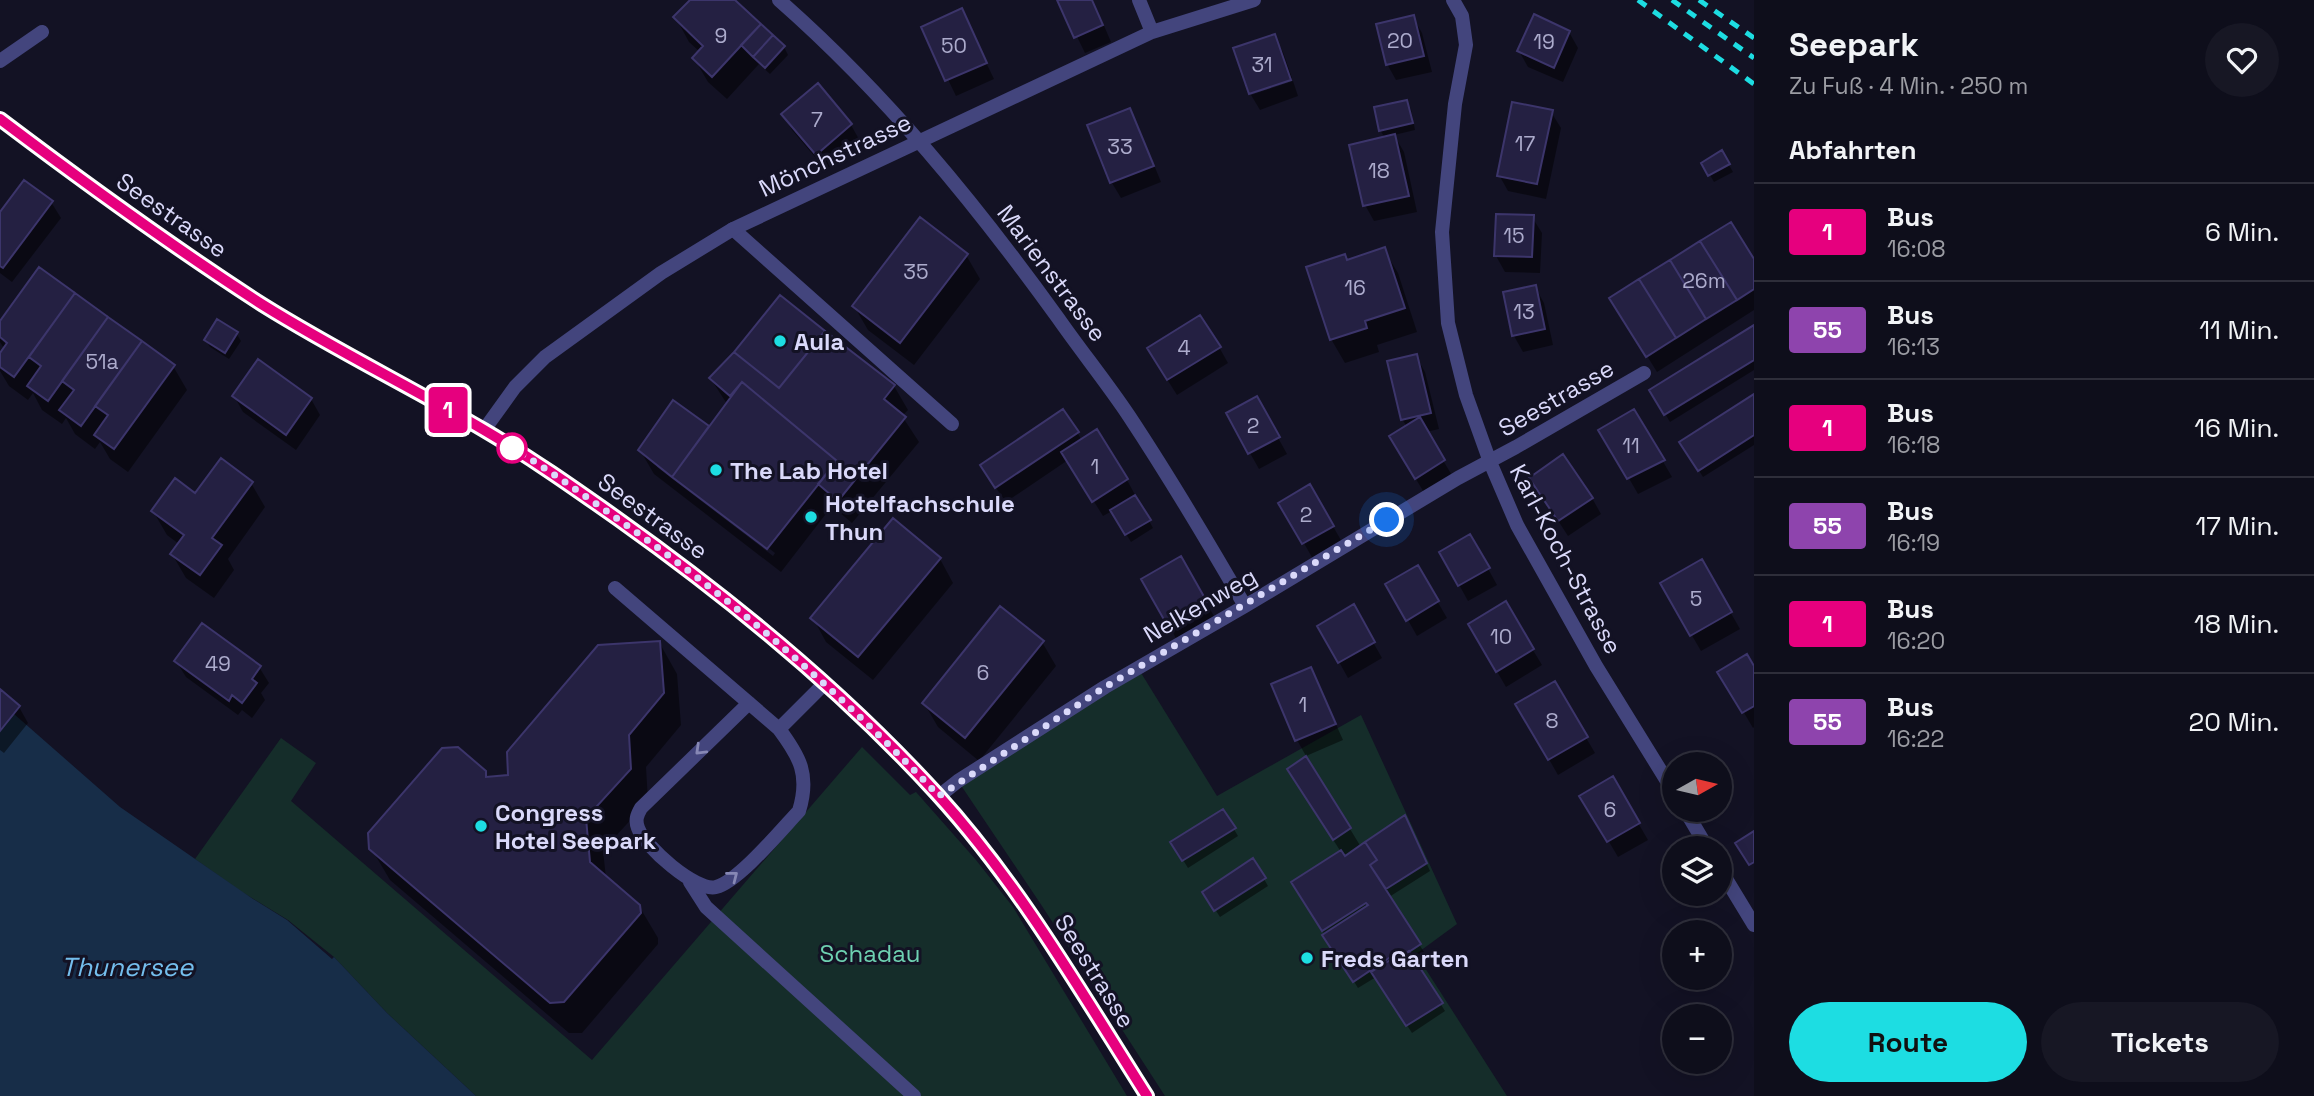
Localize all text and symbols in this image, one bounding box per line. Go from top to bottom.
house number: 9 [715,22,727,49]
button: heart [2205,23,2279,97]
text: Seepark [1789,24,1919,66]
house number: 20 [1387,27,1413,54]
house number: 19 [1533,28,1555,55]
house number: 50 [941,32,967,59]
house number: 31 [1251,51,1273,78]
text: Zu Fuß · 4 Min. · 250 m [1789,71,2028,101]
street label: Mönchstrasse [754,106,916,204]
house number: 7 [811,106,823,133]
house number: 17 [1515,130,1535,157]
house number: 33 [1107,133,1133,160]
text: Abfahrten [1789,133,1917,167]
house number: 18 [1368,157,1390,184]
street label: Seestrasse [111,165,233,265]
street label: Marienstrasse [990,198,1114,348]
text: Bus [1887,200,1934,234]
text: 6 Min. [2205,215,2279,249]
text: 1 [1822,216,1833,247]
house number: 15 [1503,222,1525,249]
text: 16:08 [1887,234,1946,264]
house number: 35 [903,258,929,285]
house number: 26m [1682,267,1726,294]
house number: 16 [1344,274,1366,301]
house number: 13 [1513,298,1535,325]
text: Bus [1887,298,1934,332]
text: 11 Min. [2199,313,2279,347]
text: 55 [1813,314,1842,345]
place label: Aula [794,326,844,357]
text: 16:13 [1887,332,1940,362]
marker: Aula [772,333,788,349]
house number: 4 [1177,334,1191,361]
house number: 51a [85,348,119,375]
street label: Seestrasse [1493,352,1619,444]
line badge: 1 [425,387,471,433]
text: 1 [443,394,453,425]
text: Bus [1887,396,1934,430]
text: 16 Min. [2194,411,2279,445]
house number: 2 [1247,412,1259,439]
text: 1 [1822,412,1833,443]
text: 16:18 [1887,430,1940,460]
house number: 11 [1622,432,1640,459]
unlabelled marker [497,433,527,463]
house number: 1 [1091,453,1099,480]
place label: The Lab Hotel [730,455,888,486]
street label: Karl-Koch-Strasse [1503,459,1629,659]
marker: The Lab Hotel [708,462,724,478]
street label: Seestrasse [592,466,714,566]
place label: Hotelfachschule Thun [825,488,1015,547]
text: Bus [1887,494,1934,528]
house number: 2 [1300,501,1312,528]
your location [1369,502,1404,537]
marker: Hotelfachschule Thun [803,509,819,525]
text: 17 Min. [2195,509,2279,543]
text: 55 [1813,510,1842,541]
text: 16:19 [1887,528,1940,558]
street label: Nelkenweg [1138,560,1262,650]
house number: 5 [1690,585,1702,612]
text: Bus [1887,592,1934,626]
text: 18 Min. [2194,607,2279,641]
text: 1 [1822,608,1833,639]
house number: 10 [1490,623,1512,650]
text: 16:20 [1887,626,1945,656]
house number: 49 [205,650,231,677]
house number: 6 [977,659,989,686]
text: Bus [1887,690,1934,724]
house number: 1 [1299,691,1307,718]
text: 20 Min. [2189,705,2279,739]
text: 55 [1813,706,1842,737]
house number: 8 [1545,707,1559,734]
text: 16:22 [1887,724,1944,754]
one-way arrow [695,742,708,755]
north arrow [1662,752,1732,822]
map controls [1662,752,1732,1074]
house number: 6 [1604,796,1616,823]
place label: Congress Hotel Seepark [495,797,657,856]
marker: Congress Hotel Seepark [473,818,489,834]
button: layers [1662,836,1732,906]
one-way arrow [726,872,738,885]
street label: Seestrasse [1048,908,1142,1034]
button: + [1662,920,1732,990]
park label: Schadau [820,938,920,969]
place label: Freds Garten [1321,943,1469,974]
water label: Thunersee [61,950,195,984]
marker: Freds Garten [1299,950,1315,966]
button: Route [1789,1002,2027,1082]
button: Tickets [2041,1002,2279,1082]
button: − [1662,1004,1732,1074]

